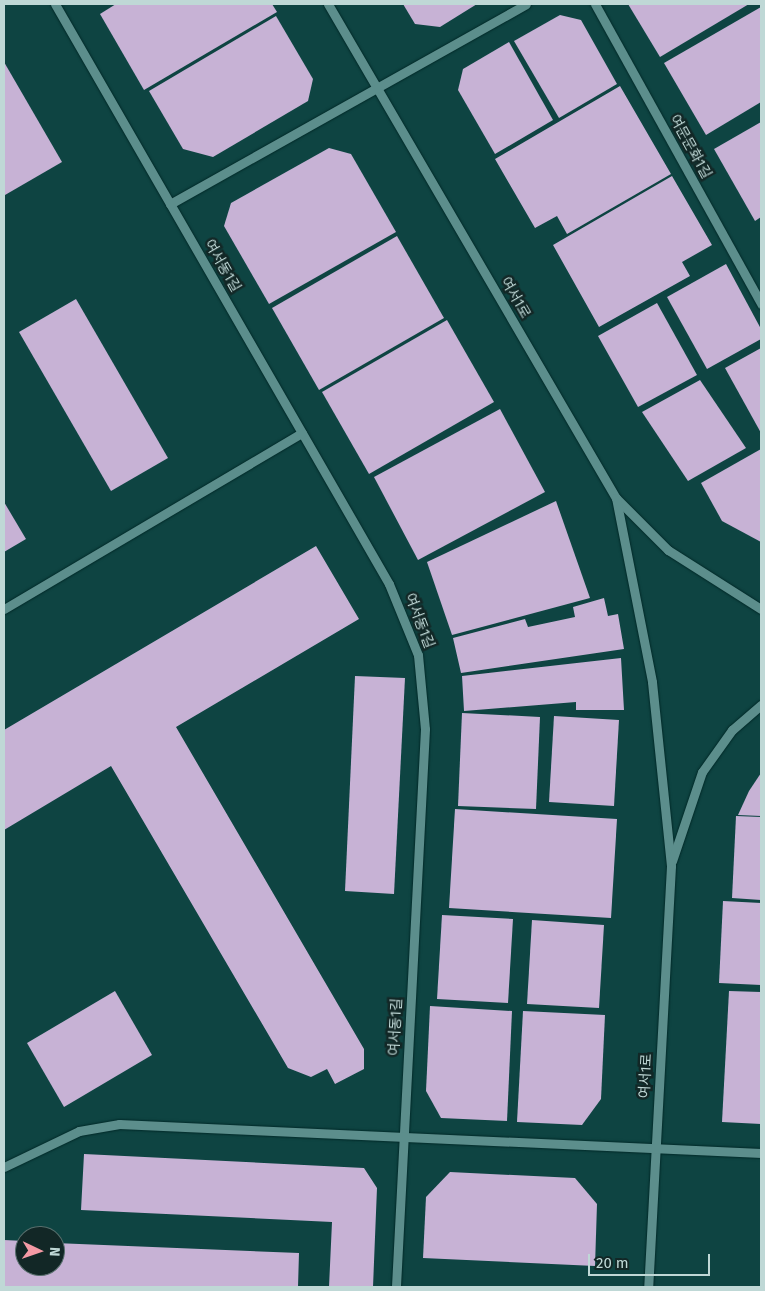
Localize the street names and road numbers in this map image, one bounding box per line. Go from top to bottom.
street label: 여문문화1길 [666,112,714,182]
street label: 여서동1길 [200,237,244,295]
street label: 여서1로 [497,274,533,322]
street label: 여서동1길 [401,591,437,651]
street label: 여서동1길 [386,998,406,1056]
street label: 여서1로 [636,1053,656,1099]

